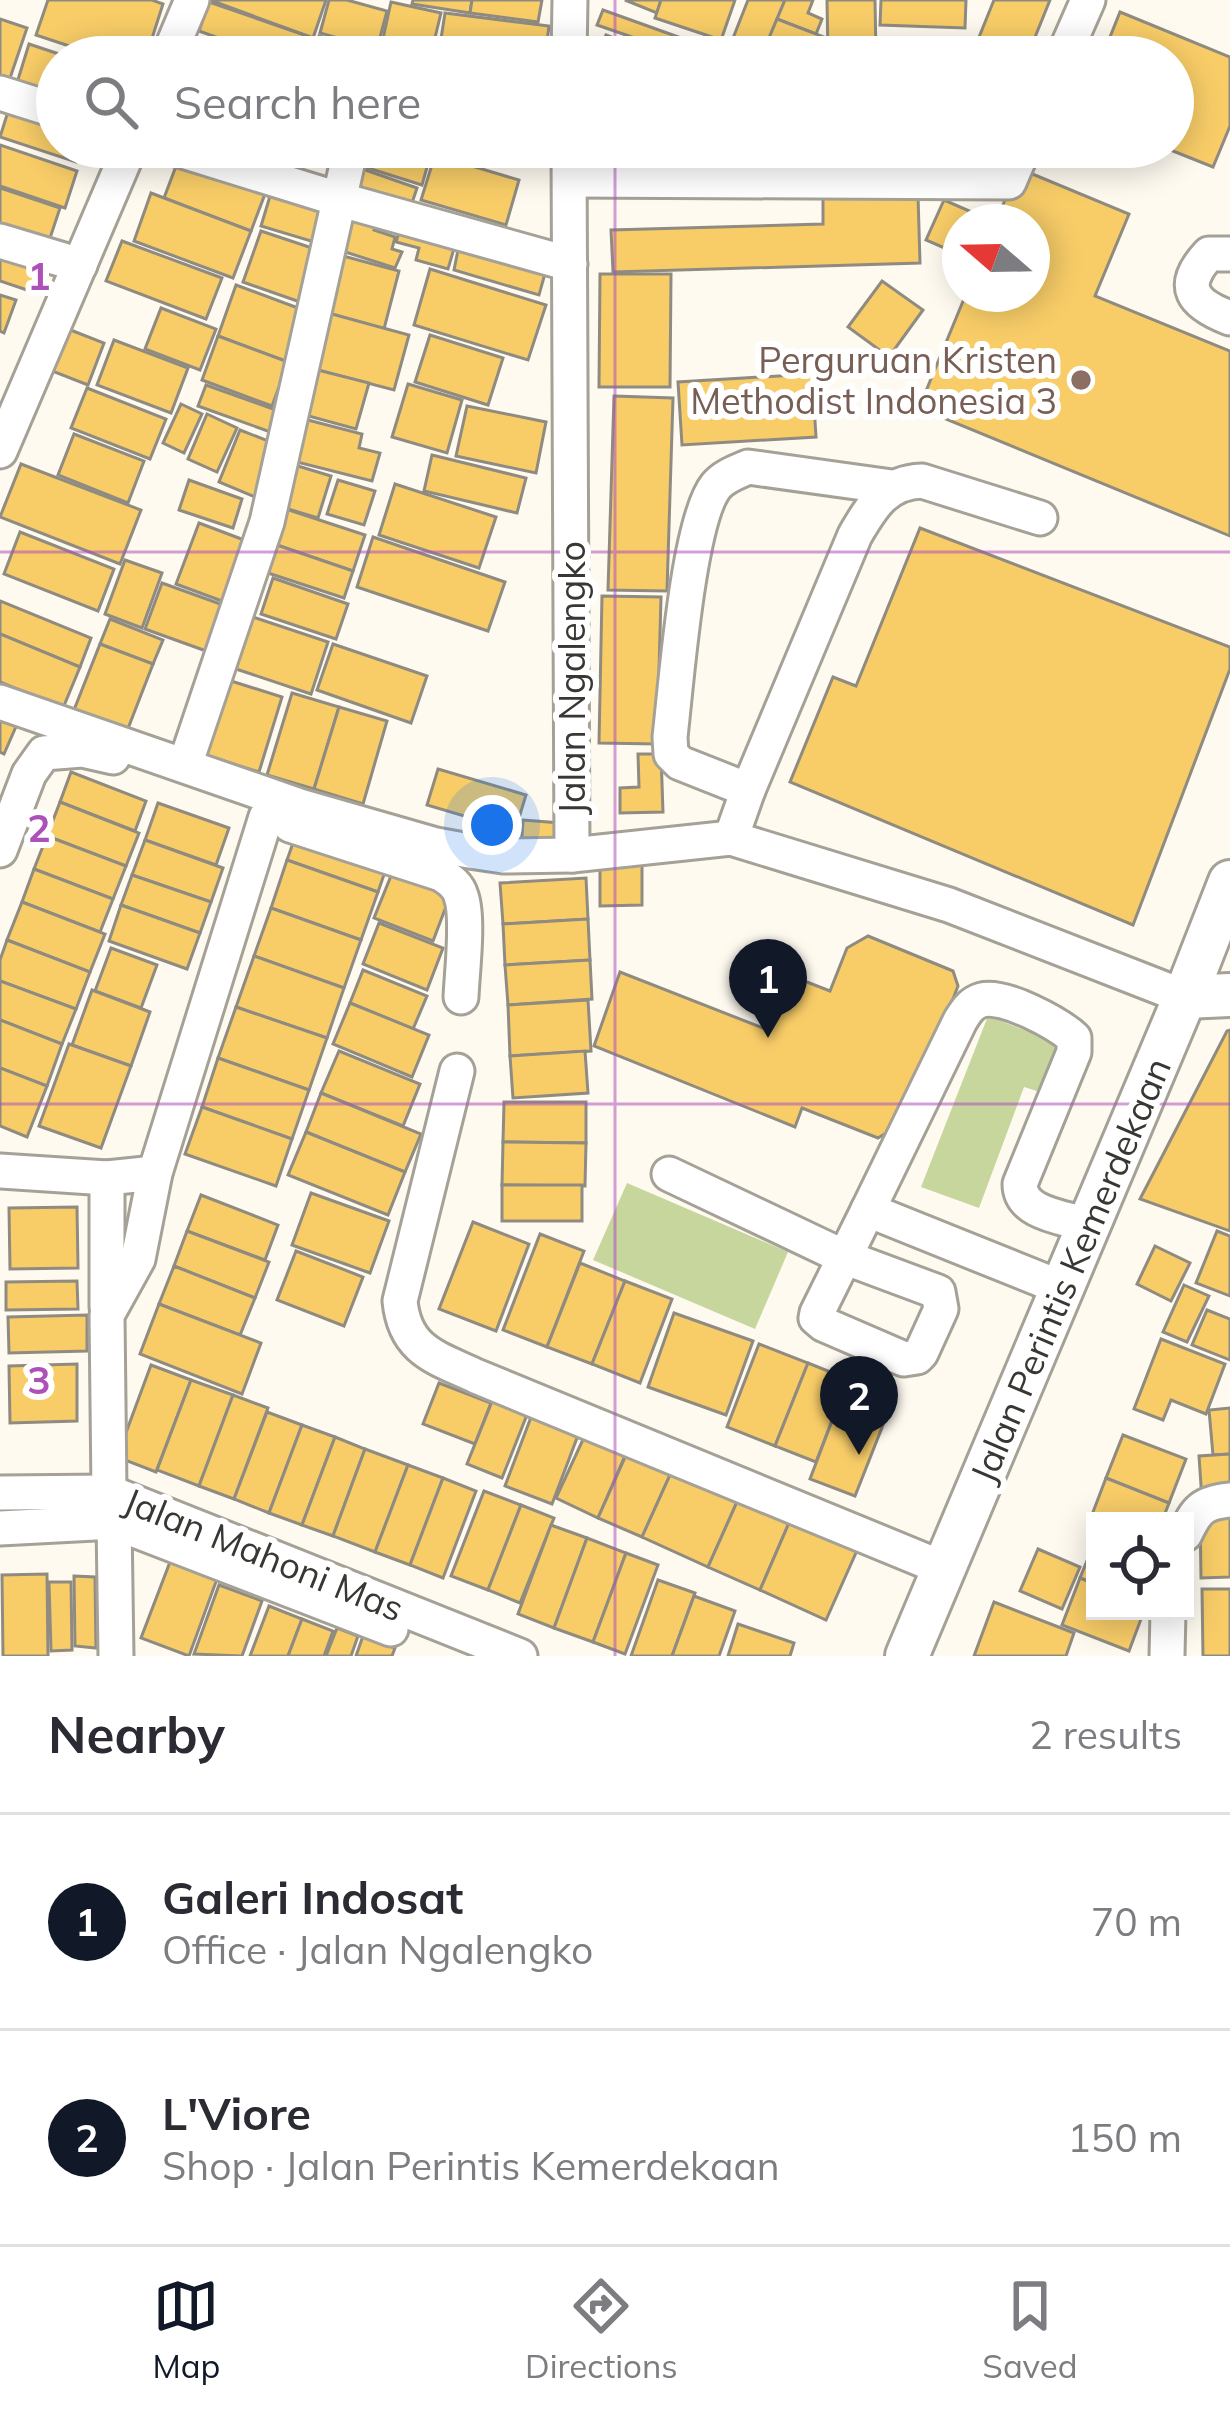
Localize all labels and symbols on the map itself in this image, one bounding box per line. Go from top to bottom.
north arrow [942,204,1050,312]
text: 1 [27,251,51,300]
place label: Perguruan Kristen Methodist Indonesia 3 [690,337,1057,423]
marker: Perguruan Kristen Methodist Indonesia 3 [1068,367,1094,393]
street label: Jalan Ngalengko [549,541,594,815]
your location [462,795,522,855]
text: 2 [27,803,51,852]
pin: 1 [729,939,807,1038]
street label: Jalan Perintis Kemerdekaan [960,1051,1180,1489]
text: 3 [27,1355,51,1404]
pin: 2 [820,1356,898,1455]
street label: Jalan Mahoni Mas [118,1477,410,1631]

